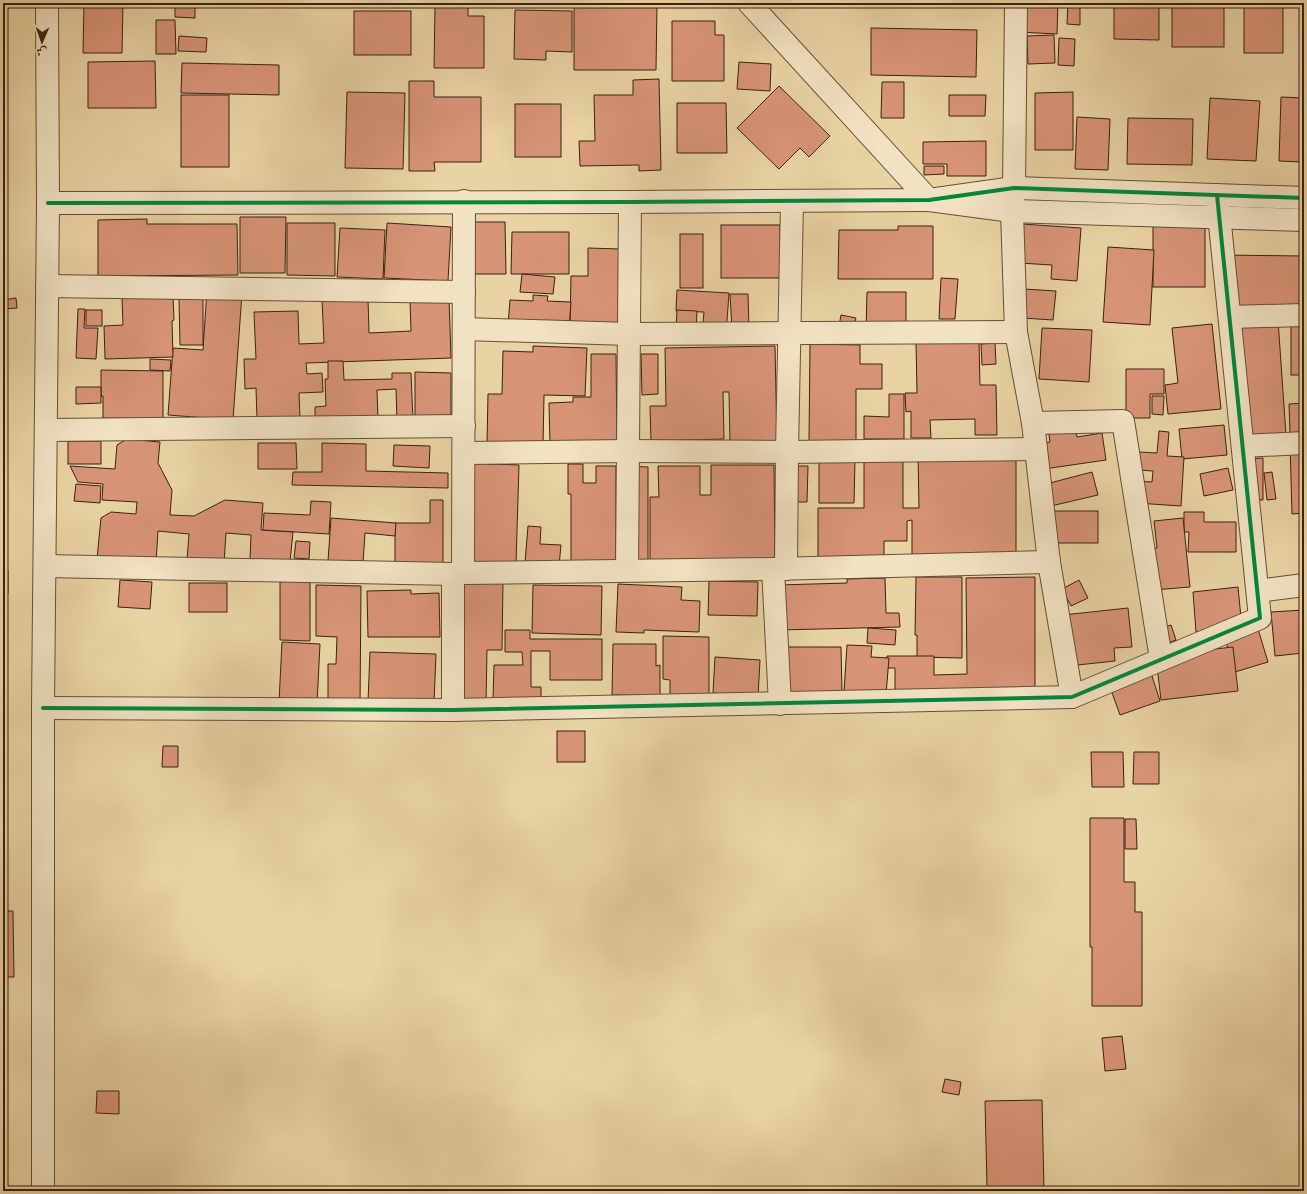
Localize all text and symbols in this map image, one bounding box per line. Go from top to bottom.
north arrow [22,22,62,62]
text: ش [36,44,47,58]

